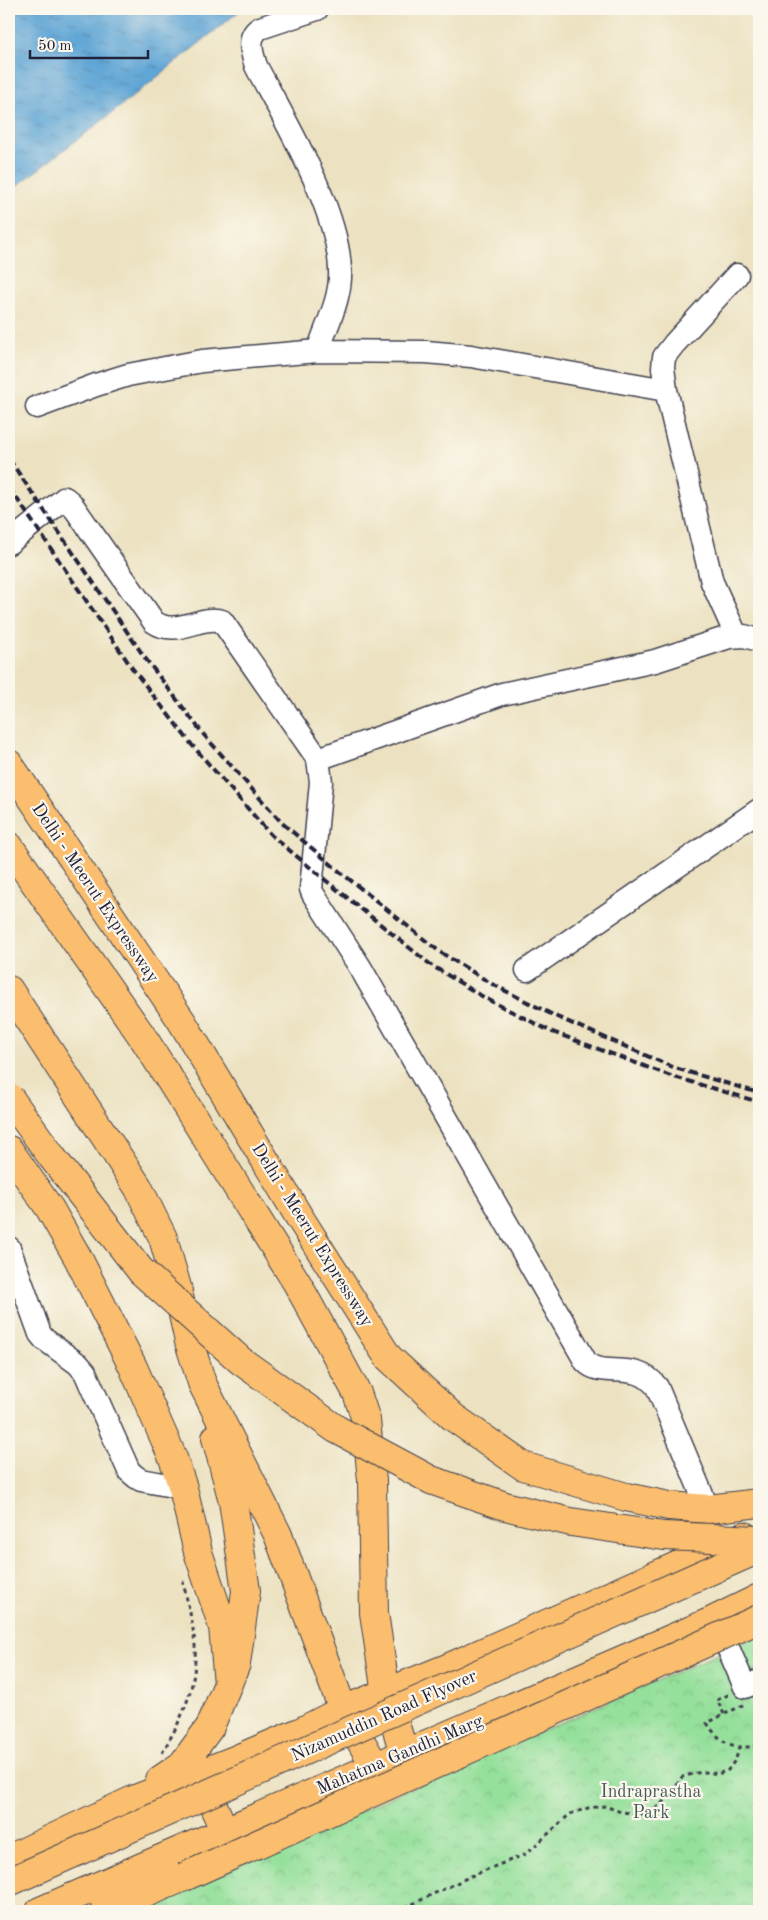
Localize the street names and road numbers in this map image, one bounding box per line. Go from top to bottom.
street label: Delhi - Meerut Expressway [28,800,162,986]
street label: Delhi - Meerut Expressway [248,1140,376,1330]
street label: Nizamuddin Road Flyover [288,1667,480,1765]
street label: Mahatma Gandhi Marg [314,1712,486,1798]

